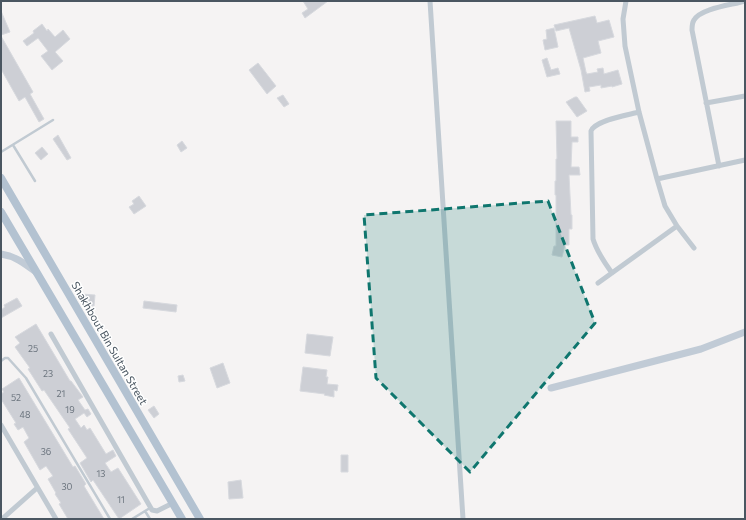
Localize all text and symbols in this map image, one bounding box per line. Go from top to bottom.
street label: Shakhbout Bin Sultan Street [69,279,151,407]
house number: 25 [28,343,38,354]
house number: 23 [43,368,53,379]
house number: 21 [57,388,65,399]
house number: 52 [11,392,21,403]
house number: 19 [65,404,75,415]
house number: 48 [20,409,30,420]
house number: 36 [41,446,51,457]
house number: 13 [97,468,105,479]
house number: 30 [61,481,73,492]
house number: 11 [117,494,125,505]

